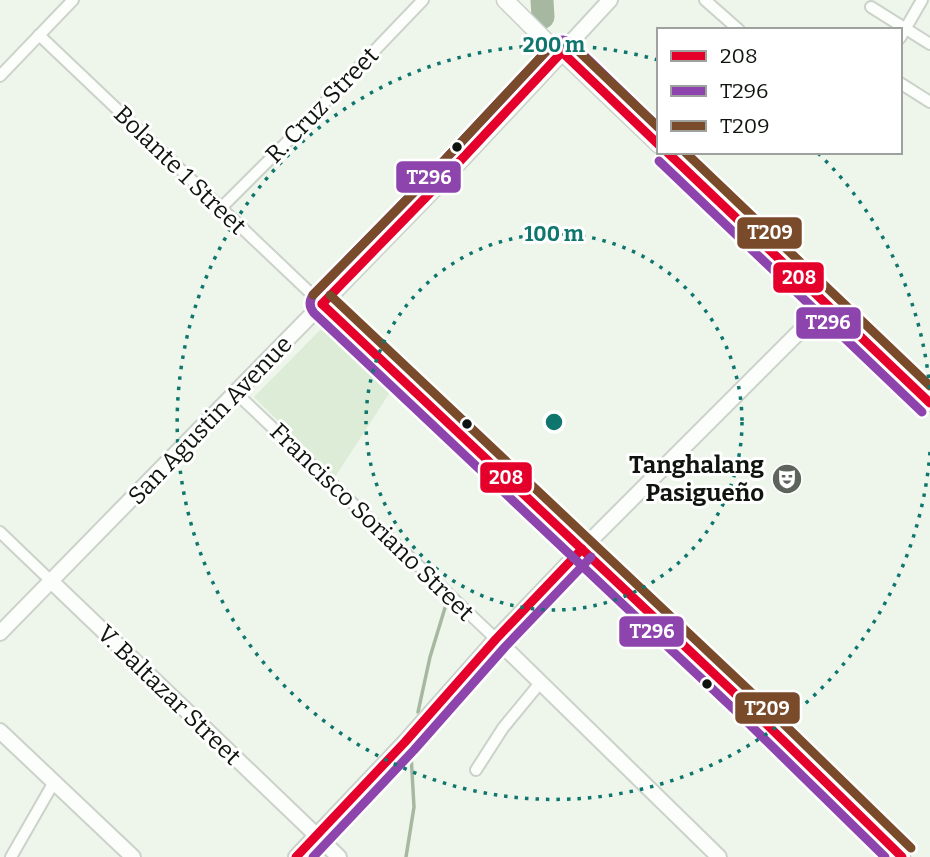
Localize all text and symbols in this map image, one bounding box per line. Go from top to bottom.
legend [657,28,902,154]
text: 200 m [523,32,585,58]
street label: R. Cruz Street [260,41,384,169]
text: 208 [720,43,758,69]
text: T296 [720,78,768,104]
street label: Bolante 1 Street [108,100,252,240]
text: T209 [720,113,769,139]
unlabelled marker [450,140,464,154]
line badge: T296 [395,160,462,194]
text: T296 [407,166,451,189]
line badge: T209 [736,216,803,250]
text: 100 m [524,221,584,247]
text: T209 [747,221,793,244]
line badge: 208 [772,261,825,294]
text: 208 [782,266,816,289]
line badge: T296 [795,306,862,340]
text: T296 [806,311,850,334]
street label: San Agustin Avenue [122,330,298,510]
centre of rings [542,410,566,434]
street label: Francisco Soriano Street [264,417,480,627]
unlabelled marker [460,417,474,431]
place label: Tanghalang Pasigueño [629,451,764,507]
line badge: 208 [479,461,533,494]
theatre icon: Tanghalang Pasigueño [770,462,804,496]
text: 208 [489,466,523,489]
line badge: T296 [618,615,685,648]
street label: V. Baltazar Street [92,619,247,771]
text: T296 [630,620,674,643]
unlabelled marker [700,677,714,691]
line badge: T209 [734,691,801,725]
text: T209 [744,697,790,720]

